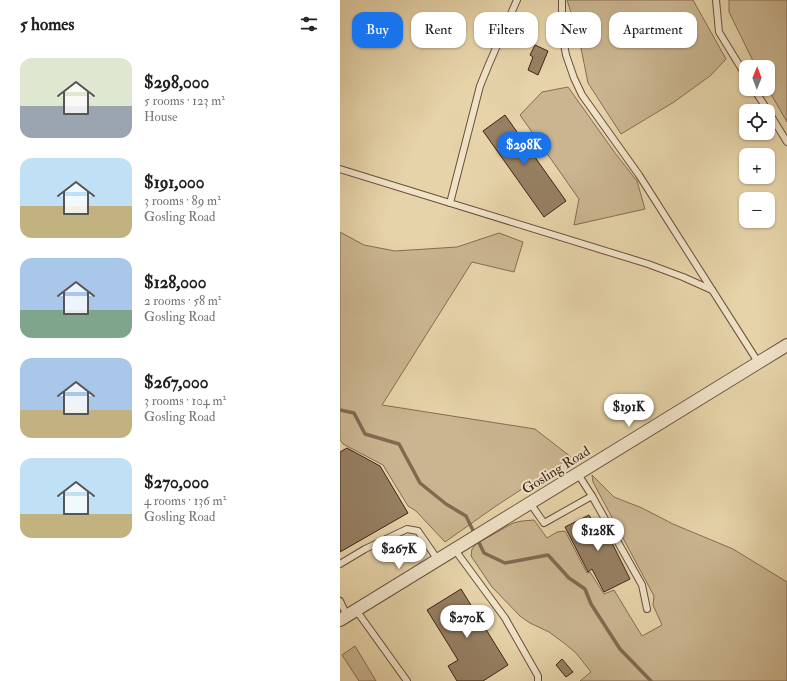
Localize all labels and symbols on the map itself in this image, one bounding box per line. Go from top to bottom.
north arrow [739,60,775,96]
pin: $298K [496,132,552,166]
pin: $191K [601,394,657,428]
street label: Gosling Road [519,442,593,498]
pin: $128K [570,518,626,552]
pin: $267K [371,536,427,570]
pin: $270K [439,605,495,639]

